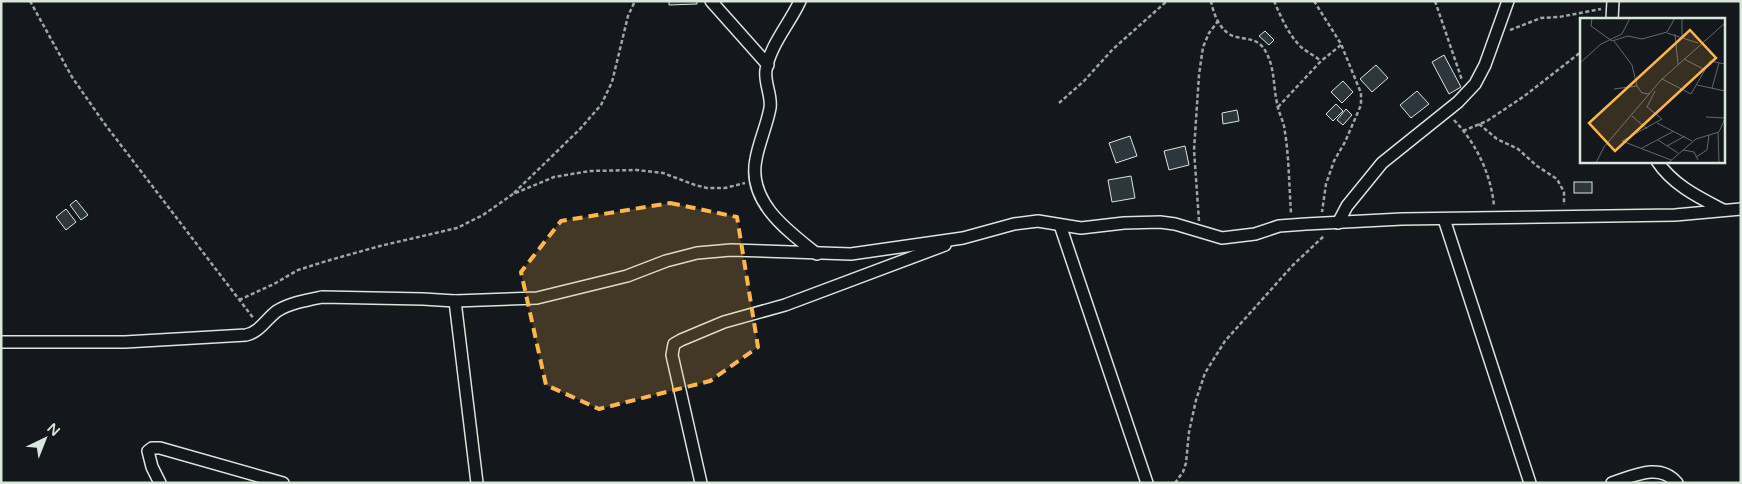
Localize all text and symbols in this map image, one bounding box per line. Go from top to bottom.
inset map [1580,18,1724,162]
north arrow [20,414,70,464]
text: N [44,420,63,440]

